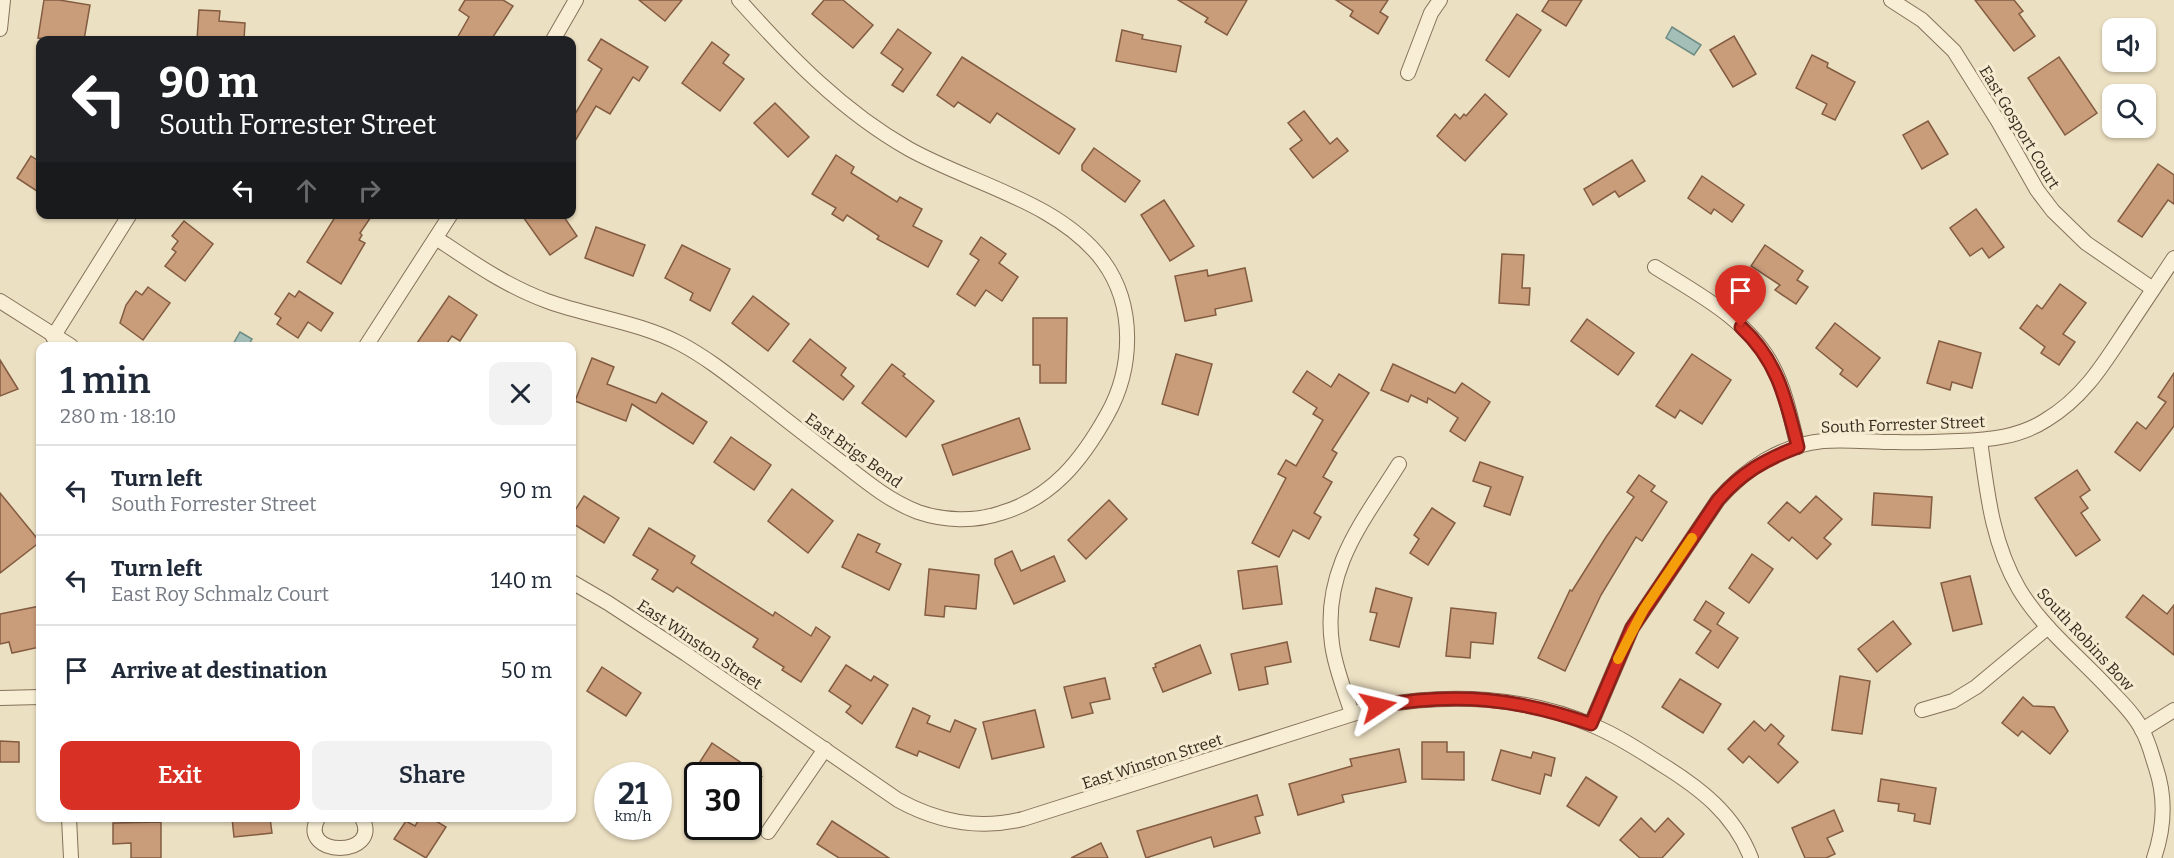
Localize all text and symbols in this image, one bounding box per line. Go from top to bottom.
map controls [2102,18,2156,138]
button: sound [2102,18,2156,72]
text: 90 m [159,58,258,108]
icon: left [60,60,138,138]
street label: East Gosport Court [1975,62,2064,192]
button: search [2102,84,2156,138]
text: South Forrester Street [159,109,437,141]
icon: left [227,174,260,207]
icon: ahead [290,174,323,207]
icon: right [353,174,386,207]
pin [1715,265,1766,327]
icon: arrive [1724,274,1757,307]
text: 1 min [60,359,151,403]
button: close [489,362,552,425]
text: 280 m · 18:10 [60,404,176,428]
street label: East Brigs Bend [802,409,906,492]
street label: South Forrester Street [1820,412,1986,437]
text: Turn left [111,465,203,492]
icon: left [60,474,93,507]
text: 90 m [500,477,552,504]
text: South Forrester Street [111,492,317,516]
text: Turn left [111,555,203,582]
icon: left [60,564,93,597]
text: 140 m [491,567,552,594]
text: East Roy Schmalz Court [111,582,329,606]
street label: South Robins Bow [2033,584,2138,695]
street label: East Winston Street [634,596,766,693]
icon: arrive [60,654,93,687]
text: Arrive at destination [111,657,327,684]
text: 50 m [501,657,552,684]
position arrow [1346,674,1410,738]
street label: East Winston Street [1080,730,1225,793]
button: Exit [60,741,300,810]
button: Share [312,741,552,810]
speed limit sign: 30 [684,762,762,840]
text: 21 [618,776,648,812]
text: km/h [614,807,652,825]

